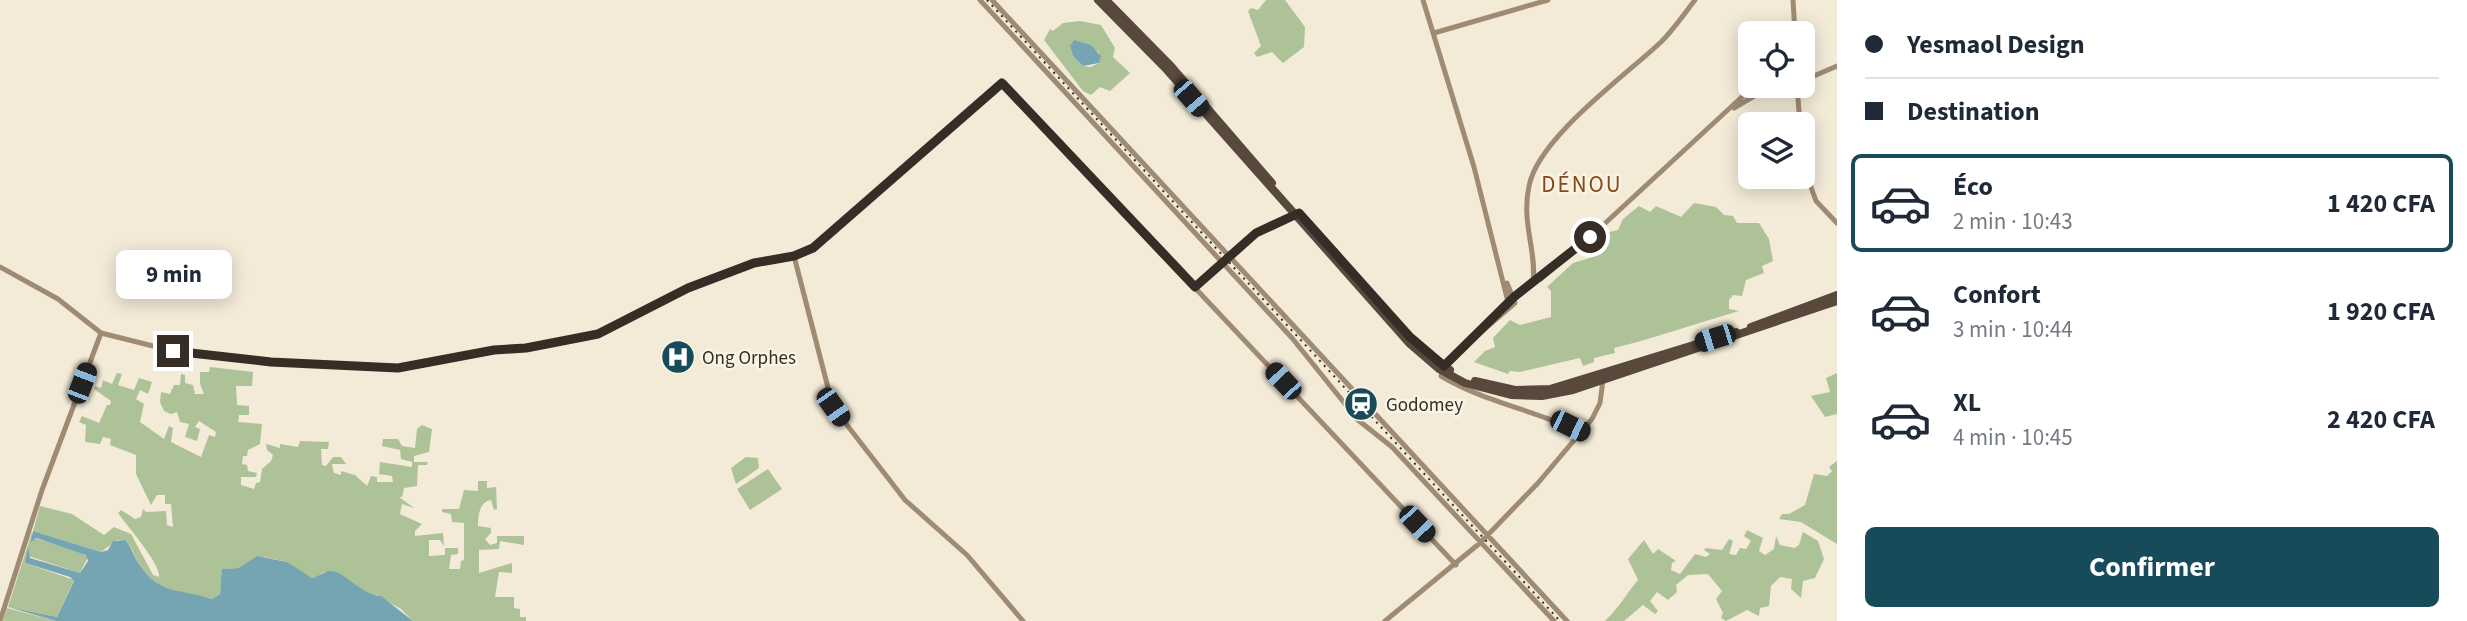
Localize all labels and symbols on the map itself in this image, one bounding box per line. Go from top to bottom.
car [1170,75,1213,121]
district label: DÉNOU [1541,168,1623,201]
route start [1574,221,1606,253]
callout: 9 min [115,250,231,298]
car [1692,322,1739,354]
route end [157,335,189,367]
hospital icon: Ong Orphes [659,338,697,376]
place label: Ong Orphes [702,345,796,372]
car [1261,358,1306,404]
car [65,360,100,406]
car [813,384,854,430]
station icon: Godomey [1342,385,1380,423]
place label: Godomey [1386,392,1463,419]
car [1547,407,1594,445]
car [1395,501,1440,547]

